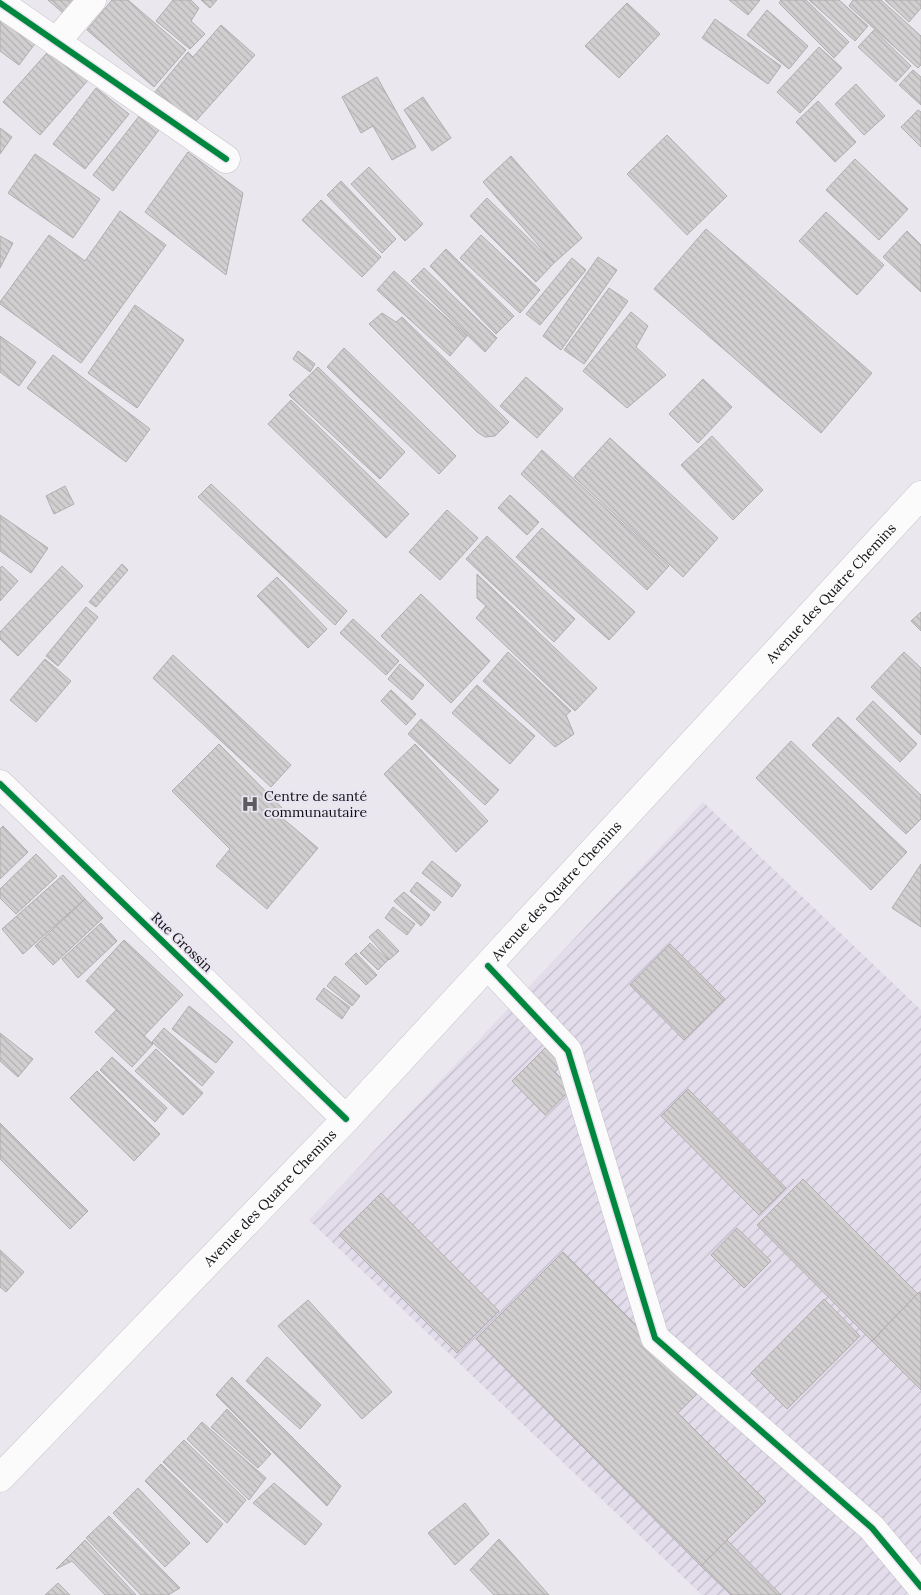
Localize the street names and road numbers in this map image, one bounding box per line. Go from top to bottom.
street label: Avenue des Quatre Chemins [761,519,900,667]
street label: Avenue des Quatre Chemins [487,817,625,965]
street label: Rue Grossin [147,908,217,976]
street label: Avenue des Quatre Chemins [199,1125,340,1271]

